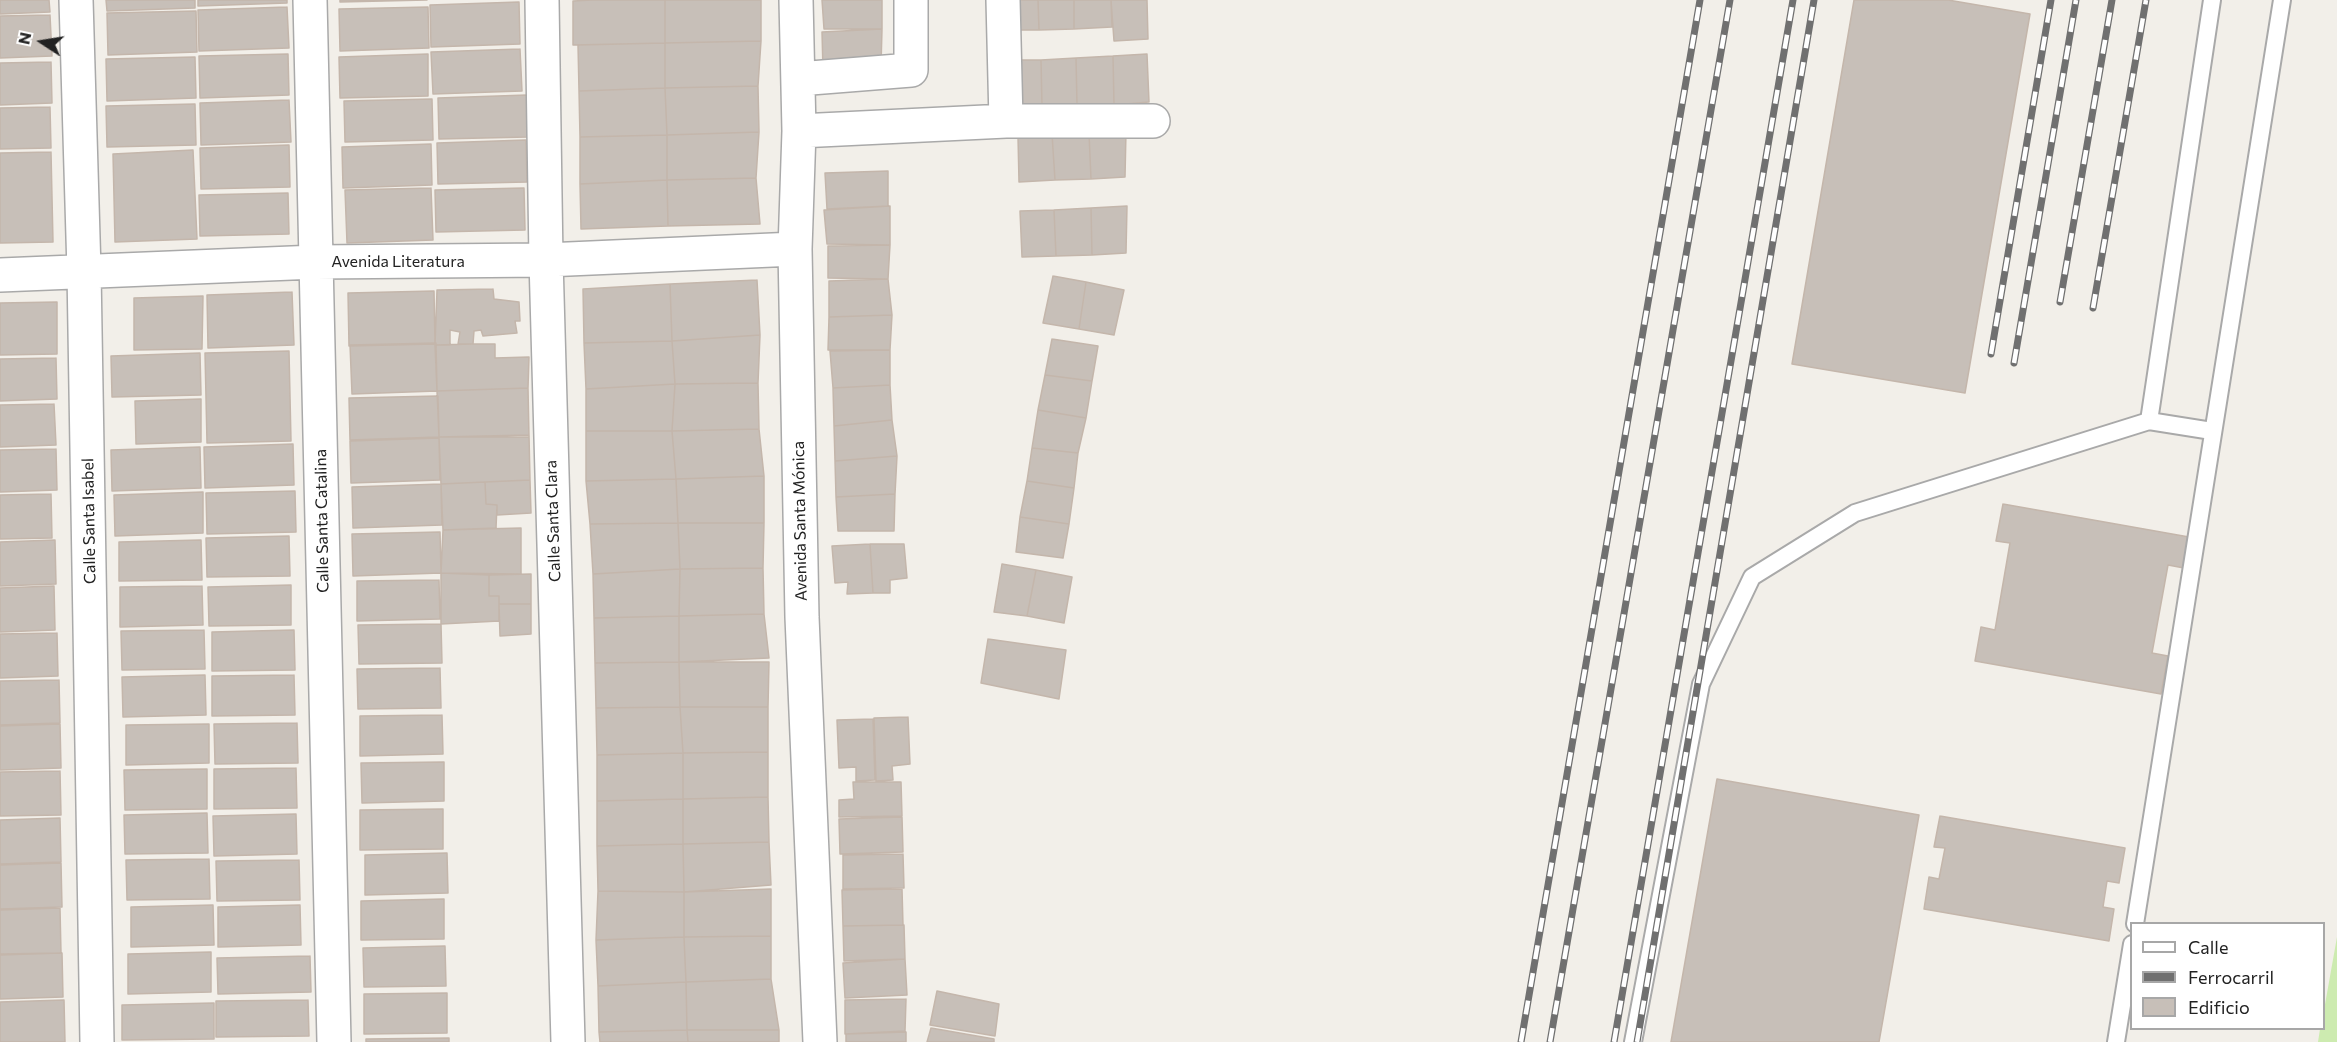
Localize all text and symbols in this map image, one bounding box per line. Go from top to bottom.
north arrow [12,12,72,72]
text: N [13,30,34,46]
street label: Avenida Literatura [331,252,465,272]
street label: Avenida Santa Mónica [789,441,811,601]
street label: Calle Santa Catalina [311,449,333,593]
street label: Calle Santa Isabel [78,458,100,584]
street label: Calle Santa Clara [541,460,565,582]
legend [2130,922,2325,1030]
text: Calle [2188,936,2228,958]
text: Ferrocarril [2188,966,2274,988]
text: Edificio [2188,996,2250,1018]

